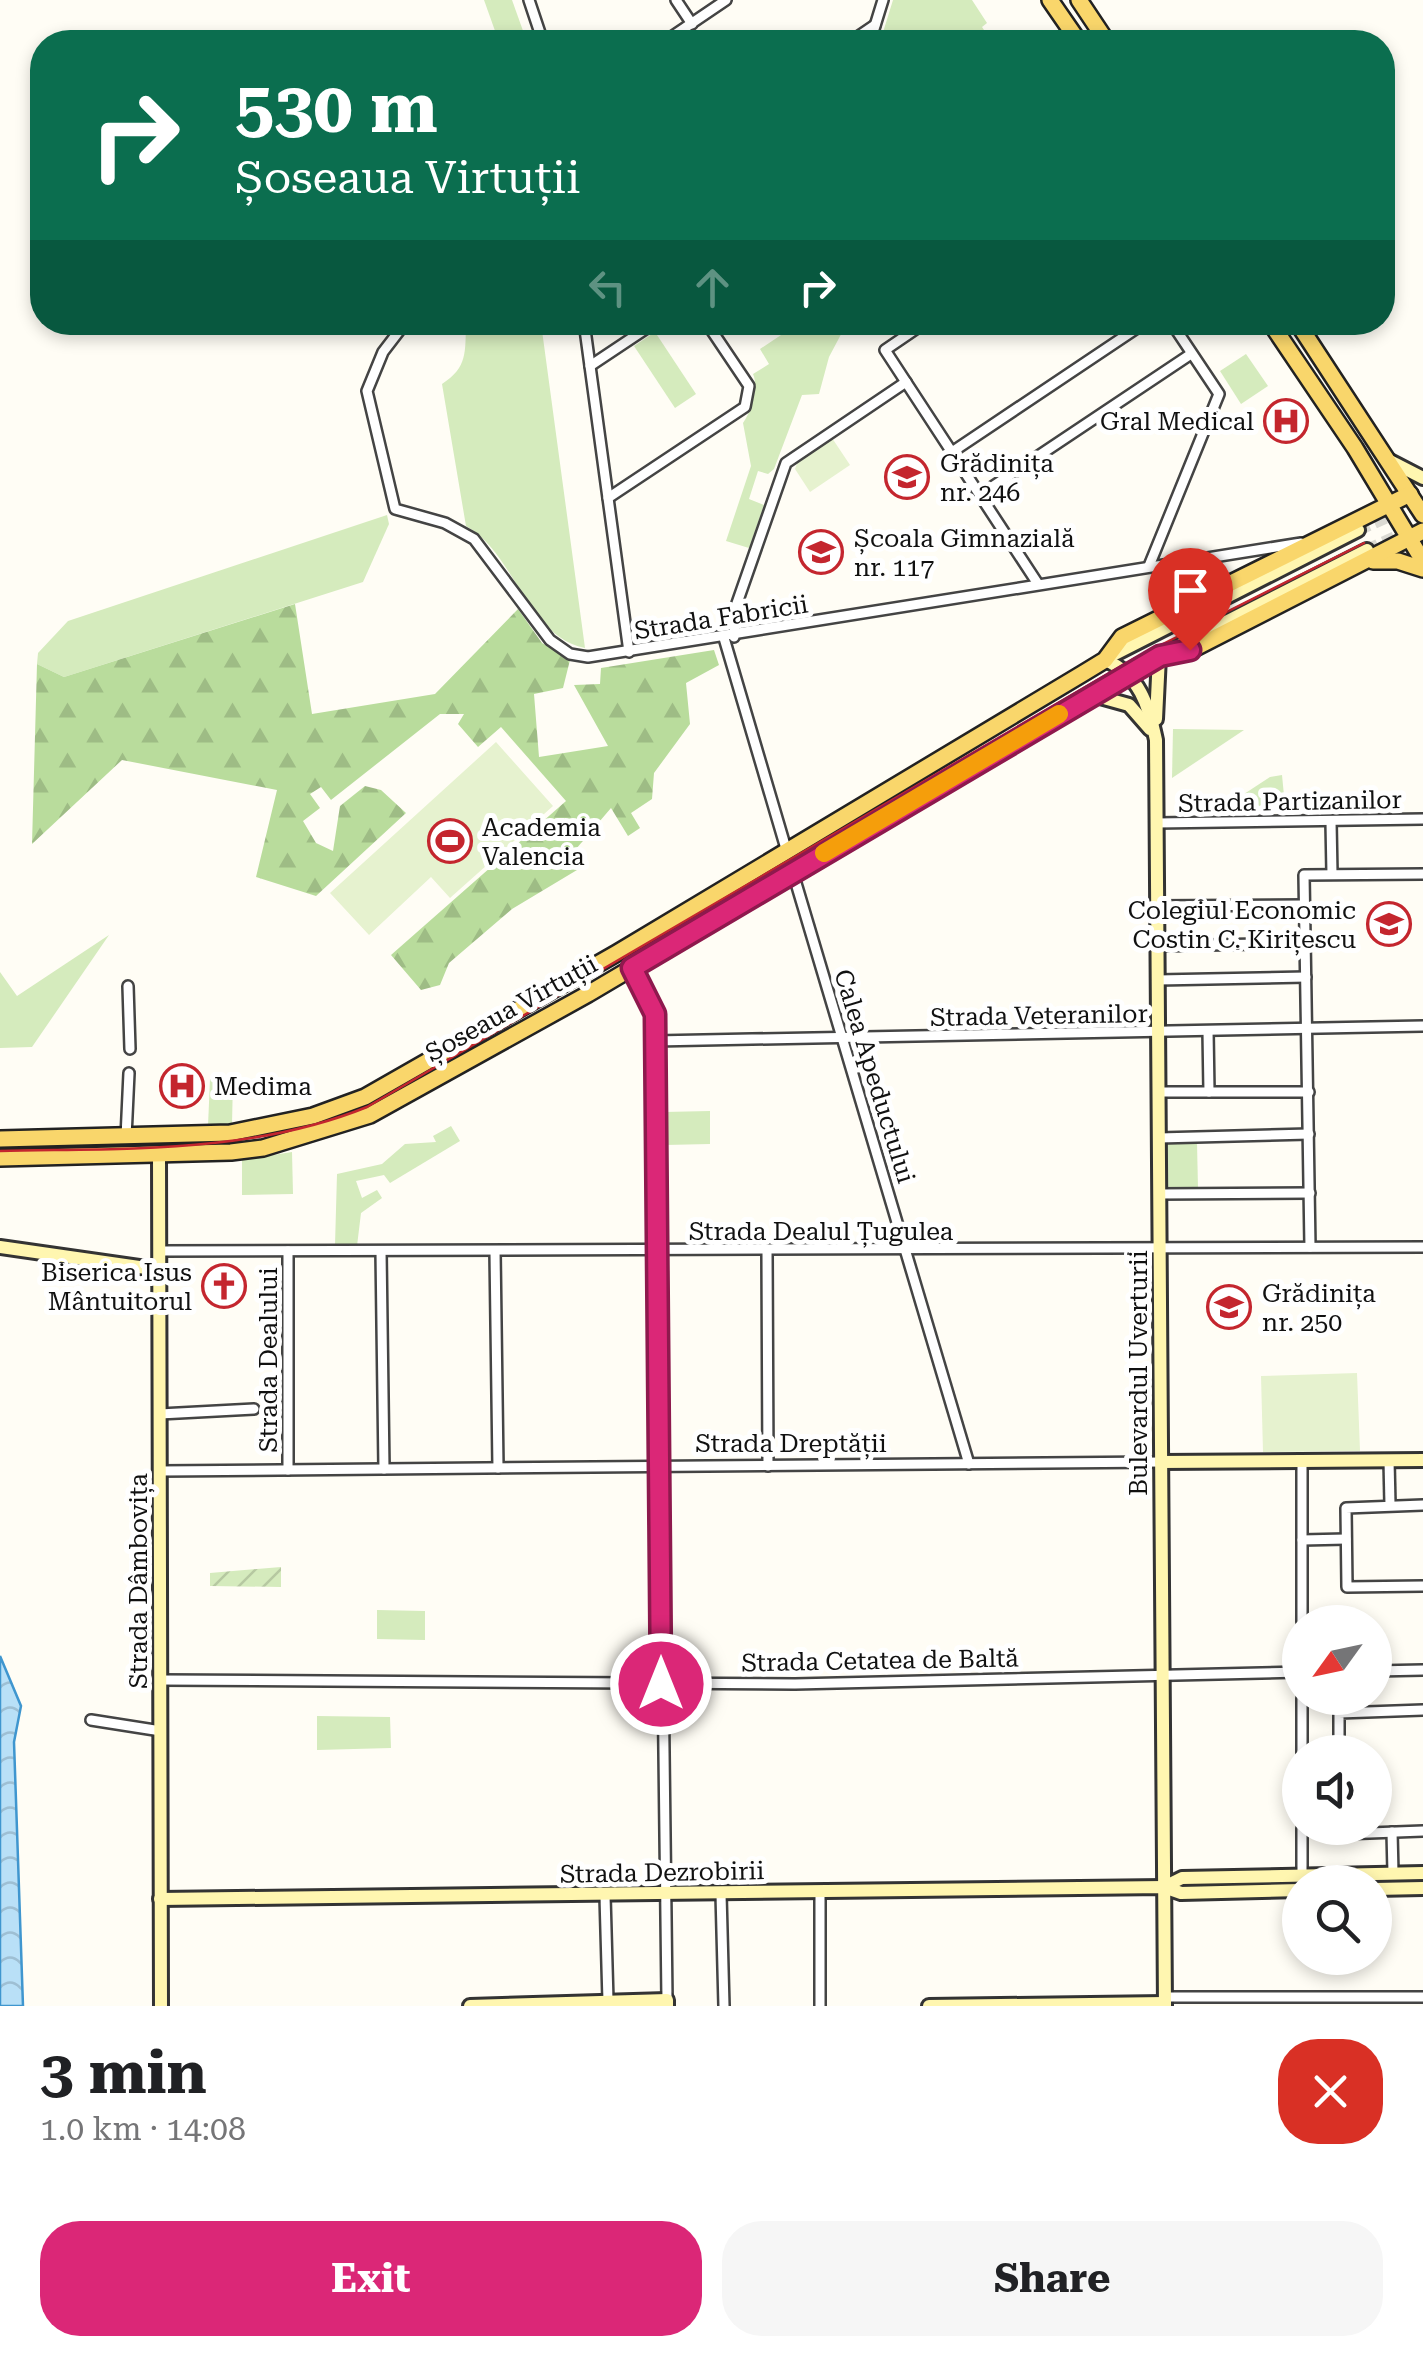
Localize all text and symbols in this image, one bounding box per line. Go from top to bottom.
text: 530 m [235,67,438,149]
icon: right [70,70,200,200]
text: Șoseaua Virtuții [235,151,580,204]
icon: left [580,260,635,315]
icon: ahead [685,260,740,315]
icon: right [790,260,845,315]
hospital icon: Gral Medical [1263,398,1309,444]
place label: Gral Medical [1100,407,1254,436]
place label: Grădinița nr. 246 [940,449,1054,507]
school or university icon: Grădinița nr. 246 [884,454,930,500]
place label: Școala Gimnazială nr. 117 [854,524,1075,582]
school or university icon: Școala Gimnazială nr. 117 [798,529,844,575]
pin [1148,548,1233,651]
icon: arrive [1163,563,1218,618]
street label: Strada Fabricii [632,589,810,646]
street label: Strada Partizanilor [1178,785,1402,818]
place label: Academia Valencia [482,813,601,871]
sports icon: Academia Valencia [427,818,473,864]
place label: Colegiul Economic Costin C. Kirițescu [1128,896,1356,956]
school or university icon: Colegiul Economic Costin C. Kirițescu [1366,901,1412,947]
street label: Șoseaua Virtuții [420,949,603,1069]
street label: Calea Apeductului [828,966,921,1187]
street label: Strada Veteranilor [930,999,1148,1032]
hospital icon: Medima [159,1063,205,1109]
place label: Medima [214,1072,312,1101]
street label: Strada Dealul Țugulea [689,1217,954,1248]
street label: Bulevardul Uverturii [1124,1250,1153,1496]
place label: Biserica Isus Mântuitorul [41,1258,192,1316]
church icon: Biserica Isus Mântuitorul [201,1263,247,1309]
street label: Strada Dealului [254,1267,283,1453]
place label: Grădinița nr. 250 [1262,1279,1376,1337]
school or university icon: Grădinița nr. 250 [1206,1284,1252,1330]
street label: Strada Dreptății [695,1429,887,1460]
street label: Strada Dâmbovița [124,1473,155,1689]
north arrow [1282,1605,1392,1715]
map controls [1282,1605,1392,1975]
position arrow [609,1632,713,1736]
street label: Strada Cetatea de Baltă [741,1644,1019,1677]
button: sound [1282,1735,1392,1845]
street label: Strada Dezrobirii [560,1856,765,1889]
button: search [1282,1865,1392,1975]
text: 3 min [40,2037,207,2108]
button: close [1278,2039,1383,2144]
text: 1.0 km · 14:08 [40,2110,246,2148]
button: Exit [40,2221,702,2336]
button: Share [722,2221,1383,2336]

